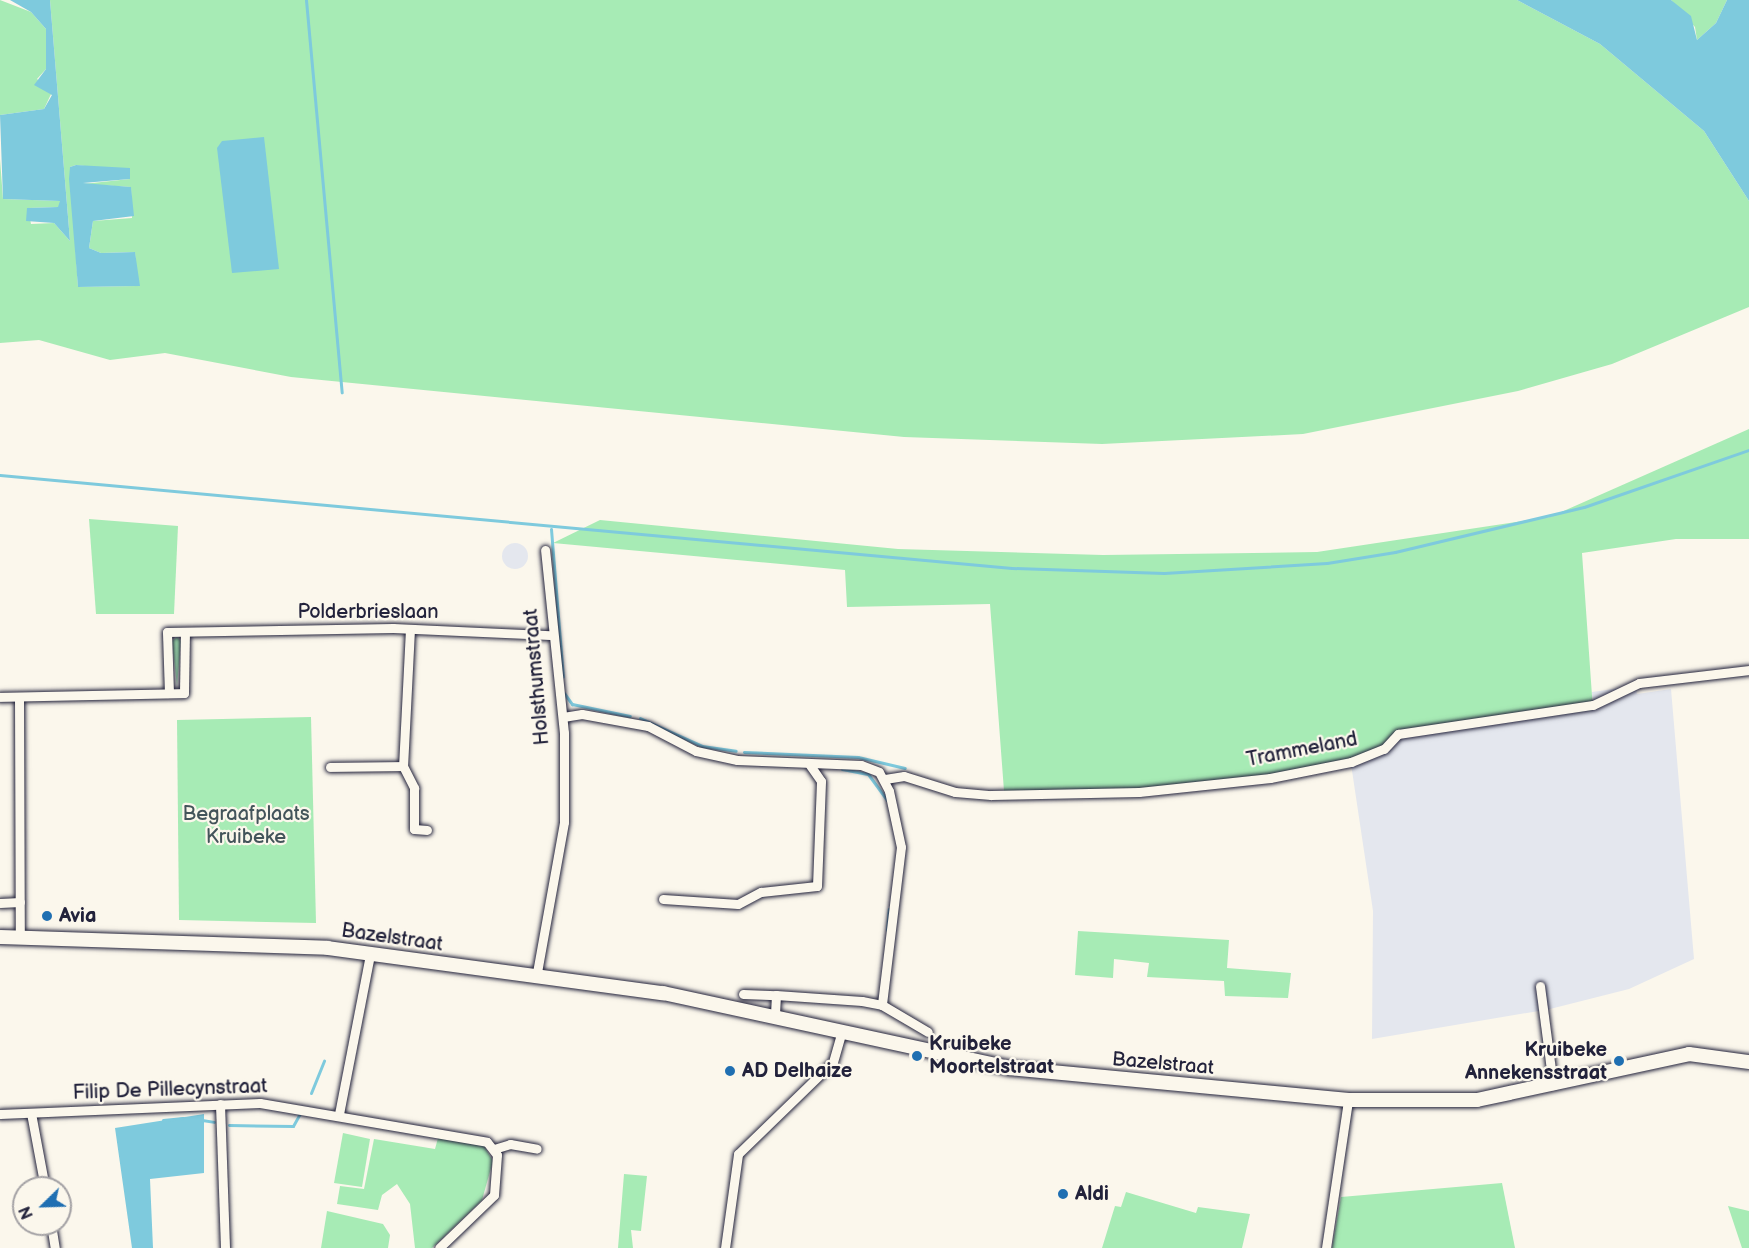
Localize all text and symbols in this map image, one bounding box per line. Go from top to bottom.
street label: Polderbrieslaan [297,600,439,624]
street label: Holsthumstraat [519,608,555,746]
street label: Trammeland [1245,727,1359,773]
park label: Begraafplaats Kruibeke [182,802,310,849]
place label: Avia [59,904,96,928]
marker: Avia [40,909,54,923]
street label: Bazelstraat [340,919,444,957]
place label: Kruibeke Moortelstraat [929,1032,1054,1079]
place label: Kruibeke Annekensstraat [1465,1038,1607,1085]
street label: Bazelstraat [1111,1048,1215,1080]
marker: Kruibeke Moortelstraat [910,1049,924,1063]
marker: Kruibeke Annekensstraat [1612,1054,1626,1068]
place label: AD Delhaize [742,1059,852,1083]
marker: AD Delhaize [723,1064,737,1078]
street label: Filip De Pillecynstraat [72,1075,268,1105]
north arrow [12,1176,72,1236]
place label: Aldi [1075,1182,1109,1206]
marker: Aldi [1056,1187,1070,1201]
text: N [16,1203,38,1222]

